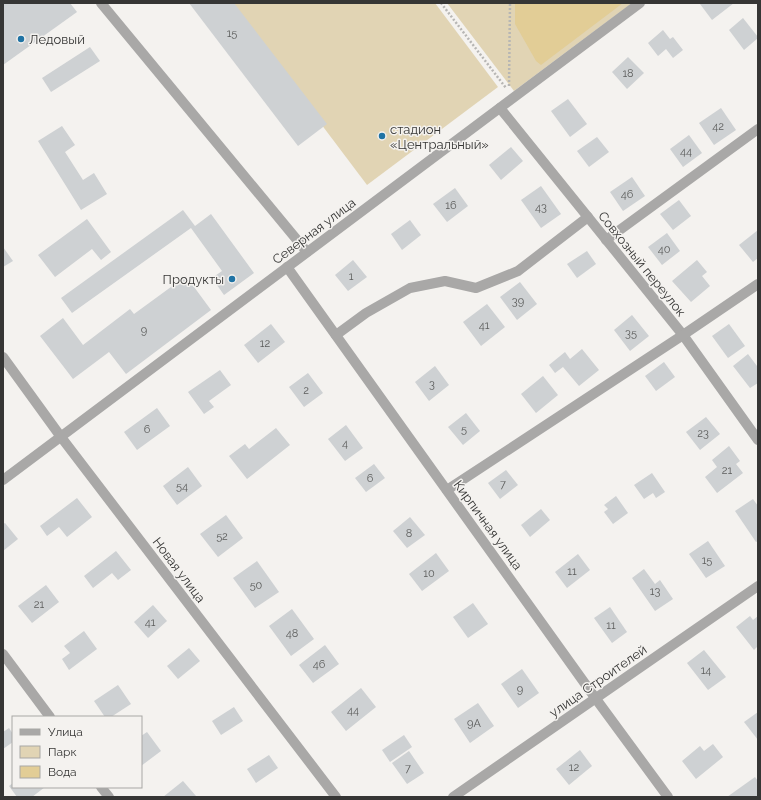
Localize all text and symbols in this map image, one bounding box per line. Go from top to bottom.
house number: 15 [227,27,237,40]
place label: Ледовый [29,32,85,47]
marker: Ледовый [16,34,26,44]
house number: 18 [622,67,634,80]
house number: 42 [712,120,724,133]
place label: стадион «Центральный» [390,122,489,152]
marker: стадион «Центральный» [377,131,387,141]
house number: 44 [680,145,692,158]
house number: 46 [621,188,634,201]
street label: Северная улица [269,195,359,267]
house number: 16 [445,199,457,212]
house number: 43 [535,201,547,214]
street label: Совхозный переулок [595,209,689,320]
house number: 40 [658,243,671,256]
house number: 1 [349,270,354,283]
place label: Продукты [163,272,224,287]
marker: Продукты [227,274,237,284]
house number: 39 [512,295,524,308]
house number: 41 [479,319,490,332]
house number: 9 [141,324,147,337]
house number: 35 [625,327,637,340]
house number: 12 [260,337,270,350]
house number: 3 [429,378,435,391]
house number: 2 [303,384,309,397]
house number: 6 [144,423,151,436]
house number: 5 [461,423,467,436]
house number: 23 [697,427,709,440]
house number: 4 [342,437,348,450]
house number: 21 [722,464,733,477]
house number: 6 [367,472,374,485]
street label: Кирпичная улица [451,477,525,573]
house number: 7 [500,478,506,491]
house number: 54 [176,480,188,493]
house number: 8 [406,527,412,540]
house number: 52 [216,530,228,543]
street label: Новая улица [150,534,208,606]
house number: 15 [702,554,712,567]
house number: 11 [567,565,577,578]
house number: 10 [423,567,435,580]
house number: 50 [250,579,263,592]
house number: 13 [650,585,660,598]
house number: 21 [34,598,45,611]
house number: 41 [145,616,156,629]
house number: 11 [606,619,616,632]
house number: 48 [286,627,298,640]
street label: улица Строителей [546,642,650,720]
house number: 46 [313,658,326,671]
house number: 14 [701,664,711,677]
house number: 9 [517,683,523,696]
house number: 44 [347,704,359,717]
legend [12,716,142,788]
house number: 9А [467,717,482,730]
text: Улица [48,725,83,739]
text: Парк [48,745,77,759]
house number: 12 [569,761,579,774]
house number: 7 [405,762,411,775]
text: Вода [48,765,77,779]

